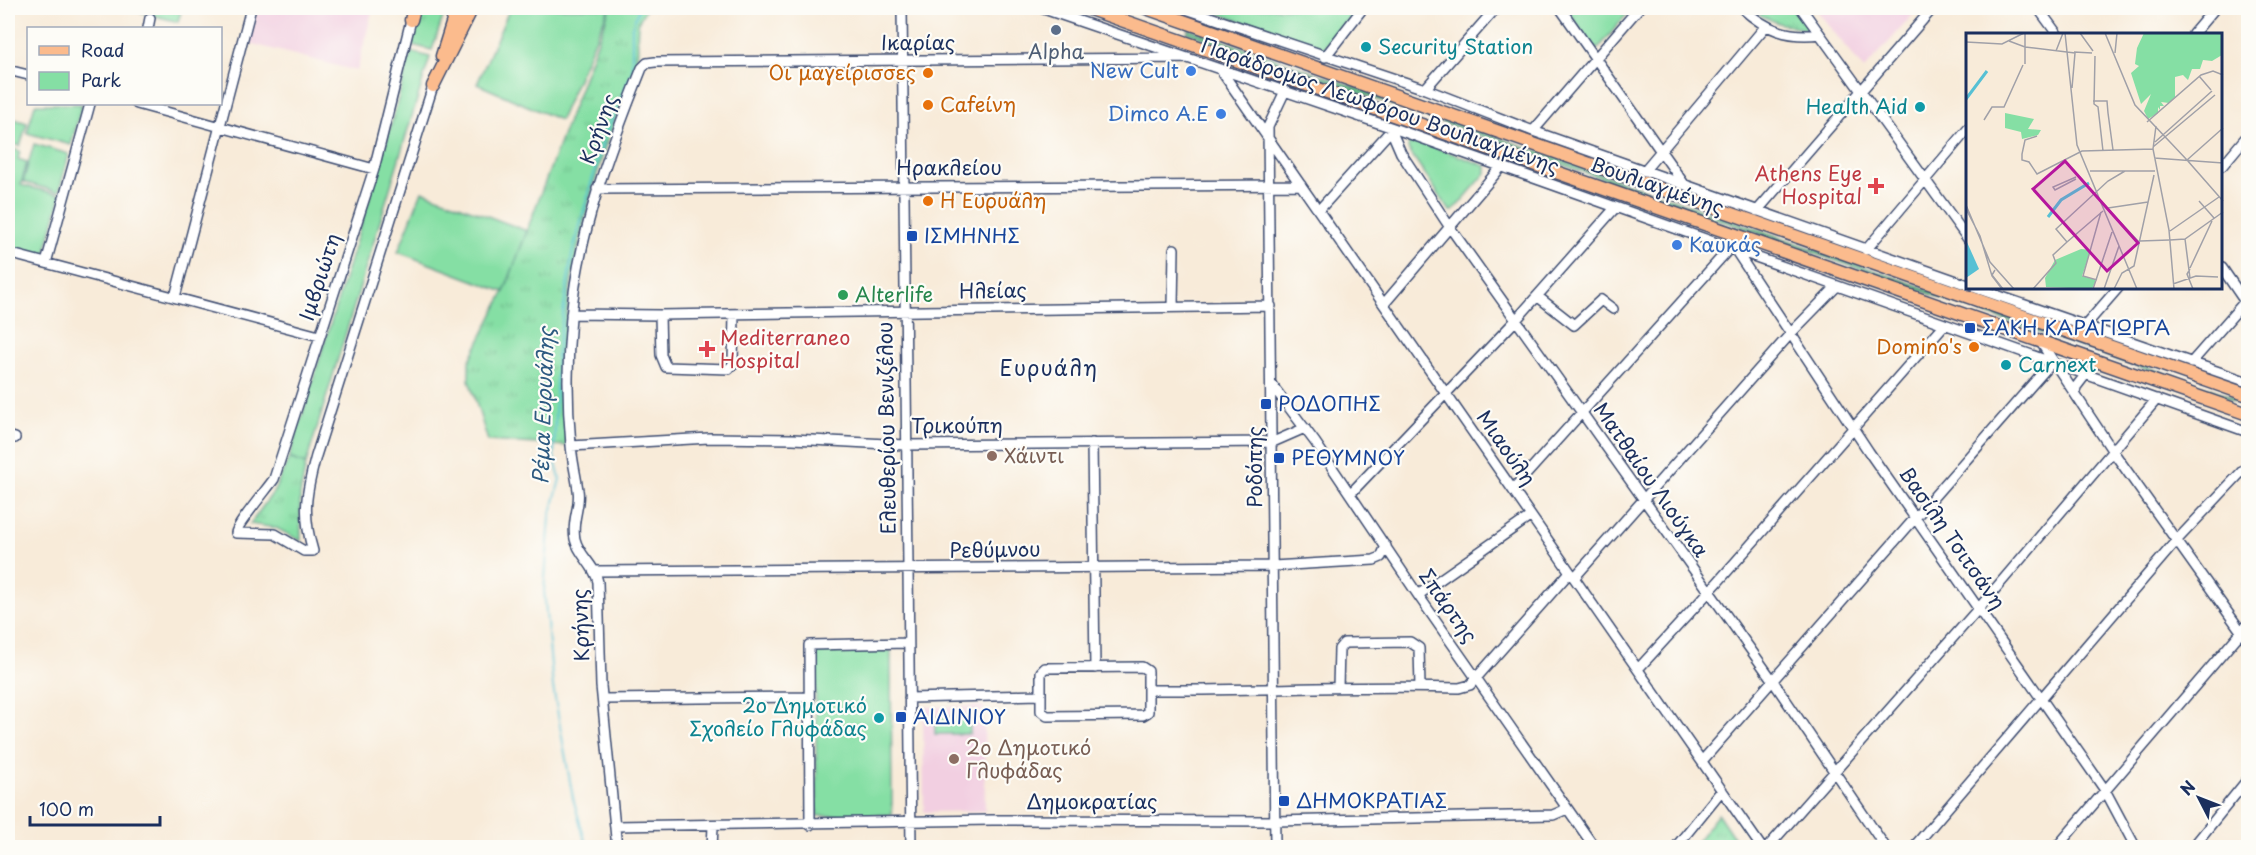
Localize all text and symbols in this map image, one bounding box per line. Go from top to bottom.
marker: Alpha [1049,23,1063,37]
legend [27,27,222,105]
street label: Ικαρίας [881,27,955,57]
street label: Παράδρομος Λεωφόρου Βουλιαγμένης [1197,29,1564,181]
place label: Security Station [1378,31,1533,61]
inset map [1966,33,2223,290]
text: Road [81,36,125,63]
place label: Alpha [1028,36,1084,66]
marker: Security Station [1359,40,1373,54]
place label: New Cult [1090,55,1179,85]
place label: Οι μαγείρισσες [769,57,916,87]
marker: New Cult [1184,64,1198,78]
text: Park [81,66,121,93]
marker: Οι μαγείρισσες [921,66,935,80]
street label: Κρήνης [571,89,625,168]
place label: Cafeίνη [940,89,1016,119]
place label: Health Aid [1806,91,1908,121]
marker: Cafeίνη [921,98,935,112]
place label: Dimco Α.Ε [1108,98,1209,128]
marker: Health Aid [1913,100,1927,114]
marker: Dimco Α.Ε [1214,107,1228,121]
street label: Βουλιαγμένης [1586,148,1728,222]
street label: Ηρακλείου [896,152,1002,182]
place label: Athens Eye Hospital [1755,158,1862,211]
marker: Athens Eye Hospital [1867,177,1885,195]
place label: Η Ευρυάλη [940,185,1047,215]
marker: Η Ευρυάλη [921,194,935,208]
place label: ΙΣΜΗΝΗΣ [924,220,1020,250]
street label: Ιμβριώτη [291,229,347,324]
marker: ΙΣΜΗΝΗΣ [905,229,919,243]
place label: Καυκάς [1689,229,1761,259]
marker: Καυκάς [1670,238,1684,252]
street label: Ηλείας [959,274,1027,306]
place label: Alterlife [855,279,933,309]
marker: Alterlife [836,288,850,302]
place label: ΣΑΚΗ ΚΑΡΑΓΙΩΡΓΑ [1982,312,2170,342]
street label: Ελευθερίου Βενιζέλου [869,321,903,535]
marker: ΣΑΚΗ ΚΑΡΑΓΙΩΡΓΑ [1963,321,1977,335]
place label: Mediterraneo Hospital [720,322,850,375]
water label: Ρέμα Ευρυάλης [523,324,561,485]
place label: Domino's [1876,331,1962,361]
marker: Mediterraneo Hospital [698,340,716,358]
marker: Domino's [1967,340,1981,354]
place label: Carnext [2018,349,2096,379]
district label: Ευρυάλη [999,351,1099,383]
marker: Carnext [1999,358,2013,372]
place label: ΡΟΔΟΠΗΣ [1278,388,1381,418]
street label: Ματθαίου Λιούγκα [1587,396,1717,563]
marker: ΡΟΔΟΠΗΣ [1259,397,1273,411]
street label: Μιαούλη [1470,404,1544,491]
street label: Τρικούπη [911,410,1003,440]
street label: Ροδόπης [1239,426,1269,508]
place label: Χάιντι [1004,440,1064,470]
place label: ΡΕΘΥΜΝΟΥ [1291,442,1405,472]
marker: Χάιντι [985,449,999,463]
marker: ΡΕΘΥΜΝΟΥ [1272,451,1286,465]
street label: Βασίλη Τσιτσάνη [1892,460,2013,615]
street label: Ρεθύμνου [949,533,1041,565]
street label: Σπάρτης [1412,562,1485,649]
street label: Κρήνης [564,588,596,662]
place label: 2ο Δημοτικό Σχολείο Γλυφάδας [689,690,867,743]
place label: ΑΙΔΙΝΙΟΥ [913,701,1006,731]
marker: ΑΙΔΙΝΙΟΥ [894,710,908,724]
marker: 2ο Δημοτικό Σχολείο Γλυφάδας [872,711,886,725]
place label: 2ο Δημοτικό Γλυφάδας [966,732,1091,785]
marker: 2ο Δημοτικό Γλυφάδας [947,752,961,766]
north arrow [2169,768,2229,828]
text: N [2174,775,2200,800]
place label: ΔΗΜΟΚΡΑΤΙΑΣ [1296,785,1447,815]
street label: Δημοκρατίας [1027,786,1157,816]
scale bar [30,789,160,827]
marker: ΔΗΜΟΚΡΑΤΙΑΣ [1277,794,1291,808]
text: 100 m [39,795,94,822]

